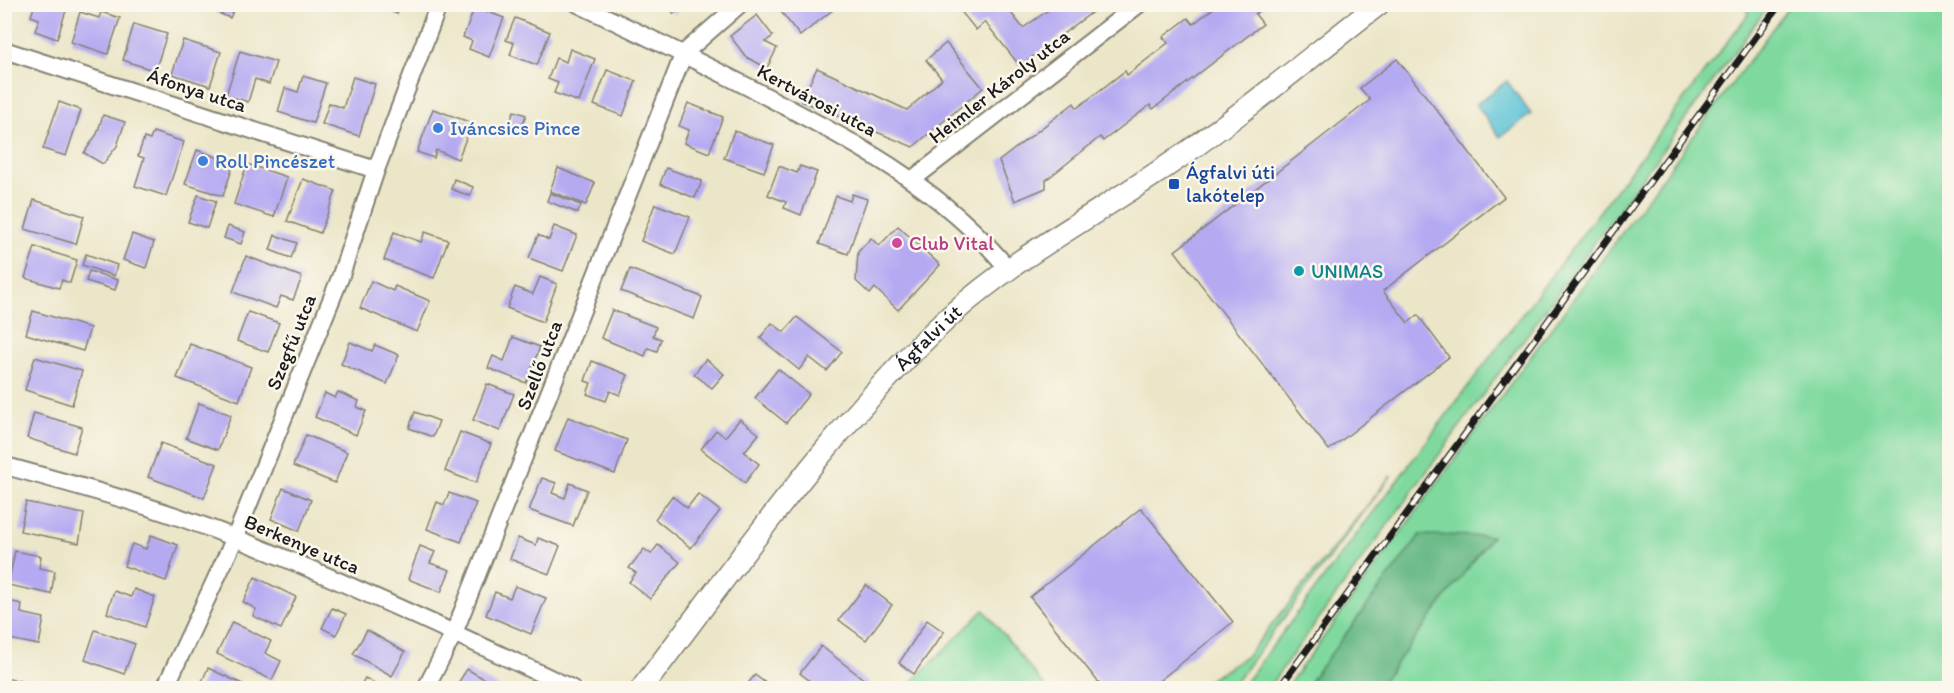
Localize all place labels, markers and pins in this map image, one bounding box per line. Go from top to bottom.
place label: Iváncsics Pince [450,116,580,140]
marker: Iváncsics Pince [431,121,445,135]
place label: Roll Pincészet [215,149,335,173]
marker: Roll Pincészet [196,154,210,168]
place label: Ágfalvi úti lakótelep [1186,160,1275,207]
marker: Ágfalvi úti lakótelep [1167,177,1181,191]
place label: Club Vital [909,231,994,255]
marker: Club Vital [890,236,904,250]
place label: UNIMAS [1311,259,1383,283]
marker: UNIMAS [1292,264,1306,278]

